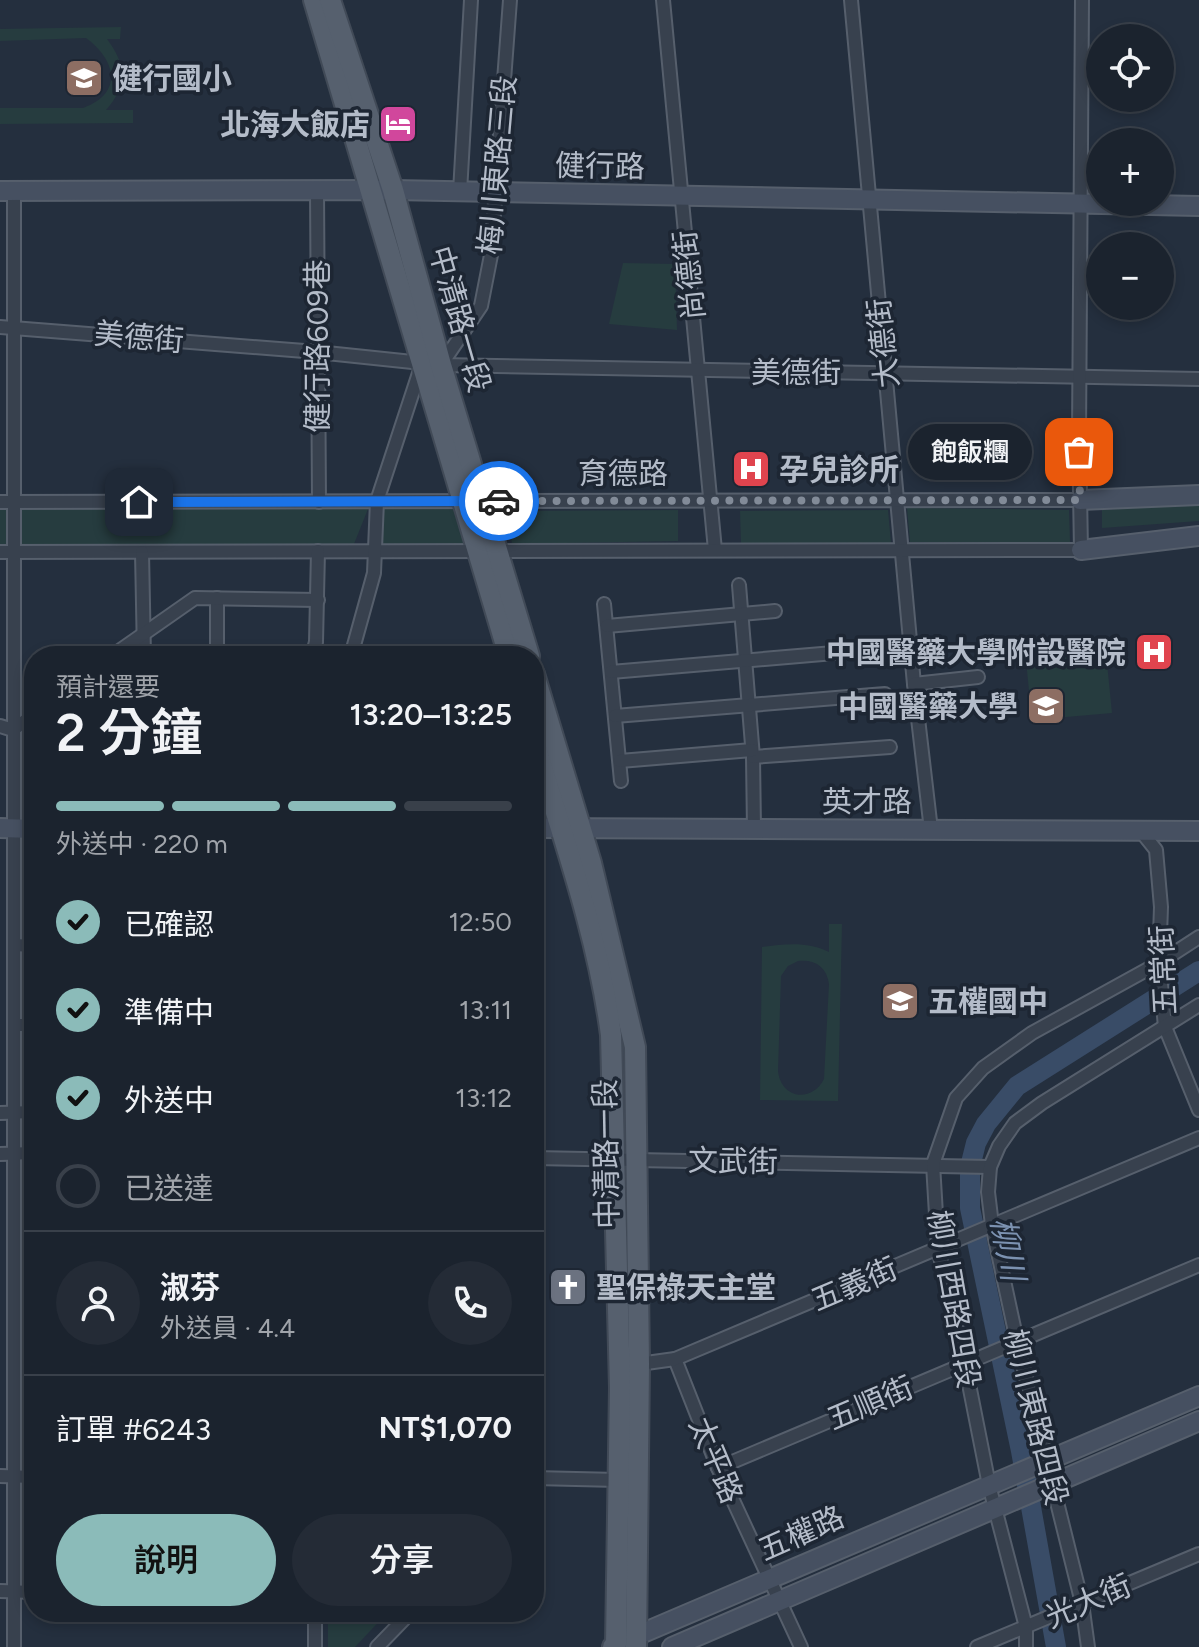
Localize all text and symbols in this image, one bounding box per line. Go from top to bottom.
map controls [1086,24,1174,320]
button: locate [1086,24,1174,112]
school or university icon: 健行國小 [63,57,105,99]
place label: 健行國小 [112,60,232,97]
street label: 梅川東路三段 [471,74,523,256]
hotel icon: 北海大飯店 [377,103,419,145]
place label: 北海大飯店 [220,106,370,143]
button: + [1086,128,1174,216]
street label: 健行路 [555,147,645,185]
street label: 尚德街 [666,228,712,322]
button: − [1086,232,1174,320]
street label: 中清路一段 [422,242,498,396]
street label: 健行路609巷 [299,259,336,433]
street label: 大德街 [860,296,906,390]
street label: 美德街 [93,315,185,359]
street label: 美德街 [751,354,841,391]
pin [1045,418,1113,486]
callout: 飽飯糰 [907,424,1031,480]
icon: bag [1057,430,1101,474]
text: 飽飯糰 [931,436,1009,468]
hospital icon: 孕兒診所 [730,448,772,490]
place label: 孕兒診所 [779,451,899,488]
street label: 育德路 [578,455,668,492]
courier [459,461,539,541]
pin [105,468,173,536]
icon: car [477,479,521,523]
icon: home [117,480,161,524]
hospital icon: 中國醫藥大學附設醫院 [1133,631,1175,673]
place label: 中國醫藥大學附設醫院 [826,634,1126,671]
text: 預計還要 [56,671,160,703]
school or university icon: 中國醫藥大學 [1025,685,1067,727]
place label: 中國醫藥大學 [838,688,1018,725]
text: 13:20–13:25 [349,696,512,733]
text: 2 分鐘 [56,702,202,764]
street label: 英才路 [822,783,912,820]
text: 外送中 · 220 m [56,828,228,860]
icon: check [56,900,100,944]
text: 已確認 [124,906,214,943]
text: 12:50 [449,906,512,938]
street label: 五常街 [1142,924,1184,1016]
school or university icon: 五權國中 [879,980,921,1022]
place label: 五權國中 [928,983,1048,1020]
icon: check [56,988,100,1032]
text: 準備中 [124,994,214,1031]
text: 13:11 [459,994,512,1026]
icon: check [56,1076,100,1120]
street label: 中清路一段 [586,1079,626,1229]
text: 外送中 [124,1082,214,1119]
text: 13:12 [455,1082,512,1114]
street label: 文武街 [688,1142,778,1180]
text: 已送達 [124,1170,214,1207]
street label: 柳川西路四段 [920,1207,988,1391]
water label: 柳川 [983,1214,1033,1287]
street label: 五義街 [805,1249,903,1319]
button: person [56,1261,140,1345]
button: phone [428,1261,512,1345]
church icon: 聖保祿天主堂 [547,1266,589,1308]
text: 淑芬 [160,1269,220,1306]
place label: 聖保祿天主堂 [596,1269,776,1306]
text: 外送員 · 4.4 [160,1312,295,1344]
street label: 柳川東路四段 [996,1325,1076,1509]
street label: 五順街 [821,1368,919,1438]
text: NT$1,070 [379,1409,512,1446]
text: 訂單 #6243 [56,1411,211,1448]
street label: 太平路 [681,1411,751,1509]
street label: 五權路 [752,1498,850,1568]
button: 說明 [56,1514,276,1606]
button: 分享 [292,1514,512,1606]
street label: 光大街 [1039,1566,1137,1636]

